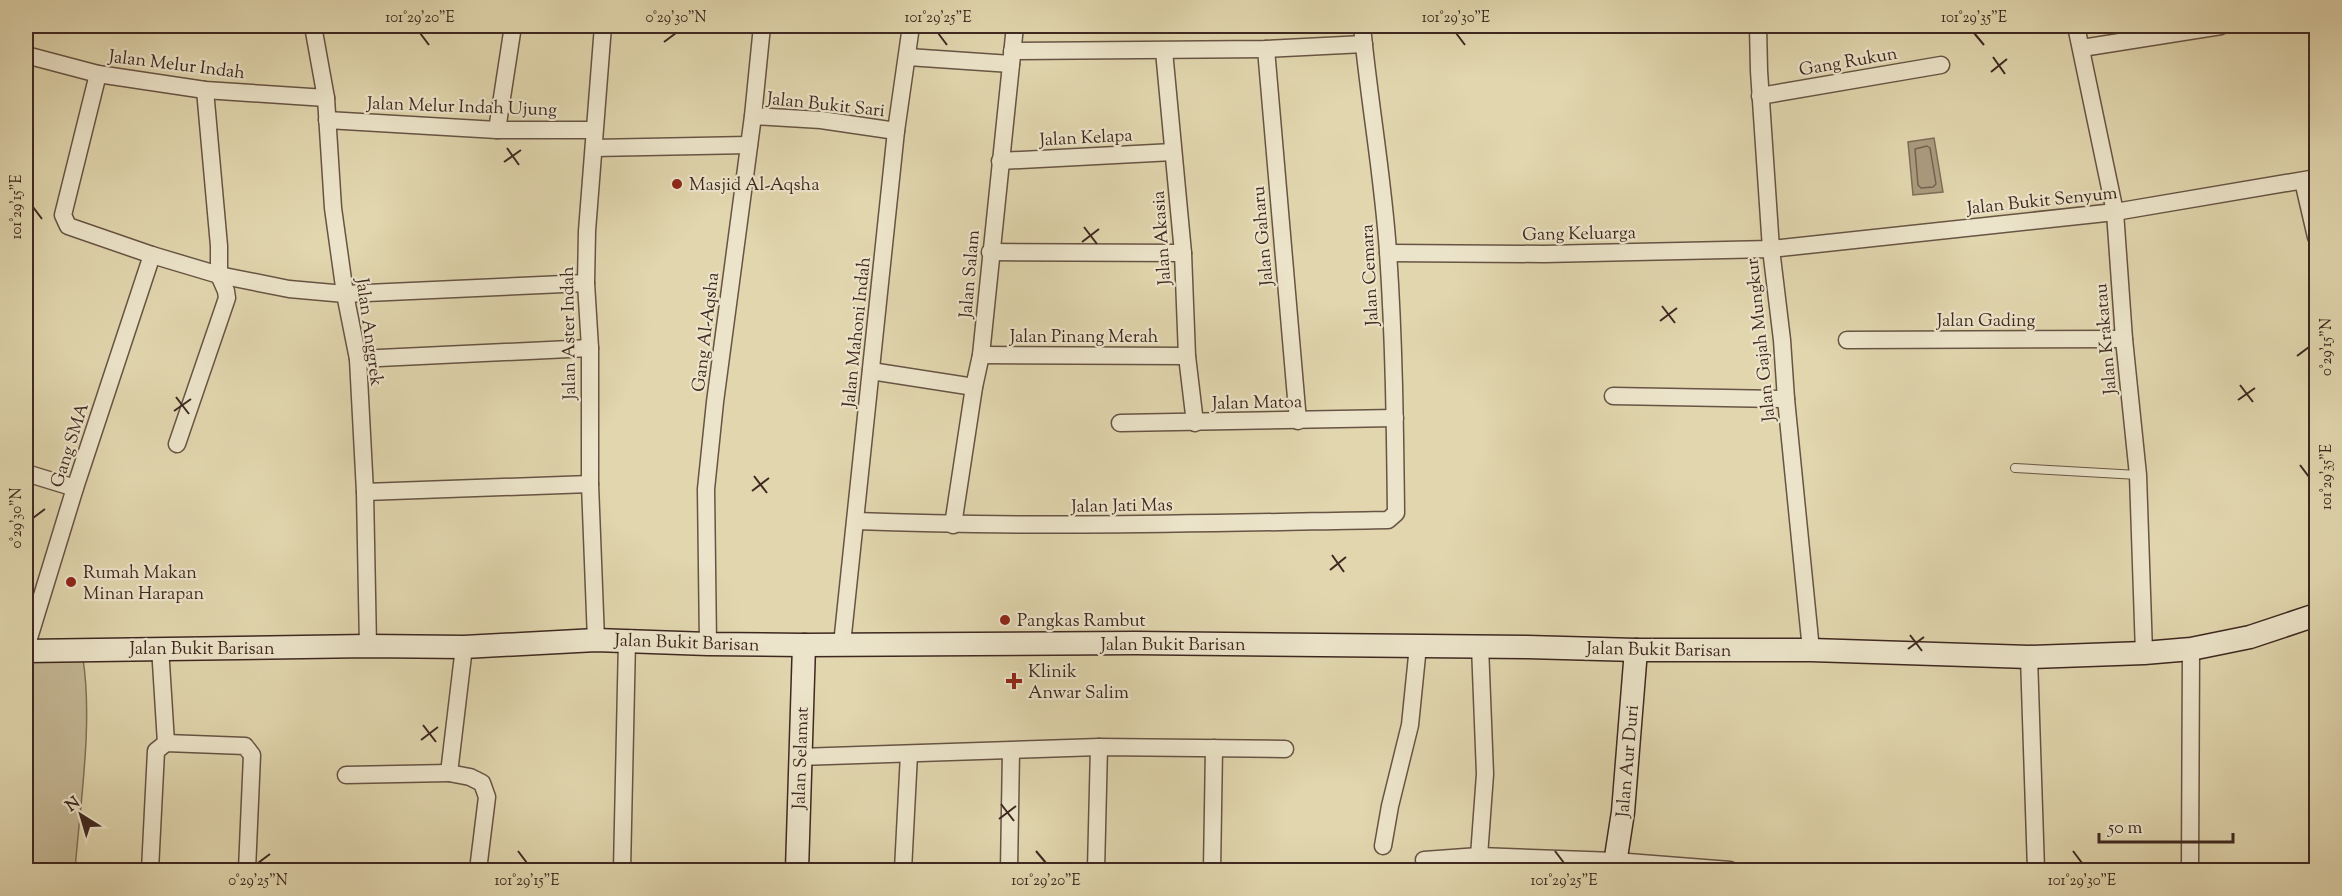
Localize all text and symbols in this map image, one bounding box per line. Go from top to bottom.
text: 101°29'20"E [385,8,455,29]
text: 0°29'30"N [645,8,707,29]
text: 101°29'25"E [905,8,971,29]
text: 101°29'30"E [1422,8,1490,29]
text: 101°29'35"E [1941,8,2007,29]
street label: Gang Rukun [1797,41,1900,84]
street label: Jalan Melur Indah [106,45,247,87]
street label: Jalan Bukit Sari [765,87,886,125]
street label: Jalan Melur Indah Ujung [365,92,558,124]
street label: Jalan Kelapa [1038,124,1133,154]
place label: Masjid Al-Aqsha [689,173,819,199]
text: 101°29'15"E [7,174,28,240]
marker: Masjid Al-Aqsha [670,177,684,191]
street label: Jalan Bukit Senyum [1965,181,2119,223]
street label: Jalan Gaharu [1247,185,1281,288]
street label: Jalan Akasia [1147,190,1179,287]
street label: Gang Keluarga [1522,221,1636,249]
street label: Jalan Cemara [1355,223,1387,327]
street label: Jalan Salam [954,229,988,320]
street label: Jalan Mahoni Indah [837,255,879,410]
street label: Jalan Gajah Mungkur [1740,256,1784,424]
street label: Jalan Aster Indah [556,266,584,401]
street label: Gang Al-Aqsha [687,271,727,394]
street label: Jalan Anggrek [347,276,388,388]
street label: Jalan Krakatau [2089,282,2125,397]
street label: Jalan Gading [1936,309,2036,335]
text: 0°29'15"N [2317,318,2338,376]
street label: Jalan Pinang Merah [1009,325,1159,351]
street label: Jalan Matoa [1211,390,1302,418]
street label: Gang SMA [45,400,97,491]
text: 101°29'35"E [2317,444,2338,510]
text: 0°29'30"N [7,487,28,549]
street label: Jalan Jati Mas [1070,493,1173,521]
place label: Rumah Makan Minan Harapan [83,561,205,608]
marker: Rumah Makan Minan Harapan [64,575,78,589]
place label: Pangkas Rambut [1017,609,1146,635]
marker: Pangkas Rambut [998,613,1012,627]
street label: Jalan Bukit Barisan [613,628,760,660]
street label: Jalan Bukit Barisan [1099,633,1246,659]
street label: Jalan Bukit Barisan [128,637,275,663]
street label: Jalan Bukit Barisan [1585,637,1732,665]
place label: Klinik Anwar Salim [1028,660,1129,707]
marker: Klinik Anwar Salim [1005,672,1023,690]
street label: Jalan Aur Duri [1611,704,1647,819]
street label: Jalan Selamat [787,706,817,811]
north arrow [51,785,111,845]
text: N [61,792,86,818]
scale bar [2099,806,2232,844]
text: 50 m [2107,816,2143,842]
text: 0°29'25"N [228,871,288,892]
text: 101°29'15"E [494,871,560,892]
text: 101°29'20"E [1011,871,1081,892]
text: 101°29'25"E [1531,871,1597,892]
text: 101°29'30"E [2048,871,2116,892]

